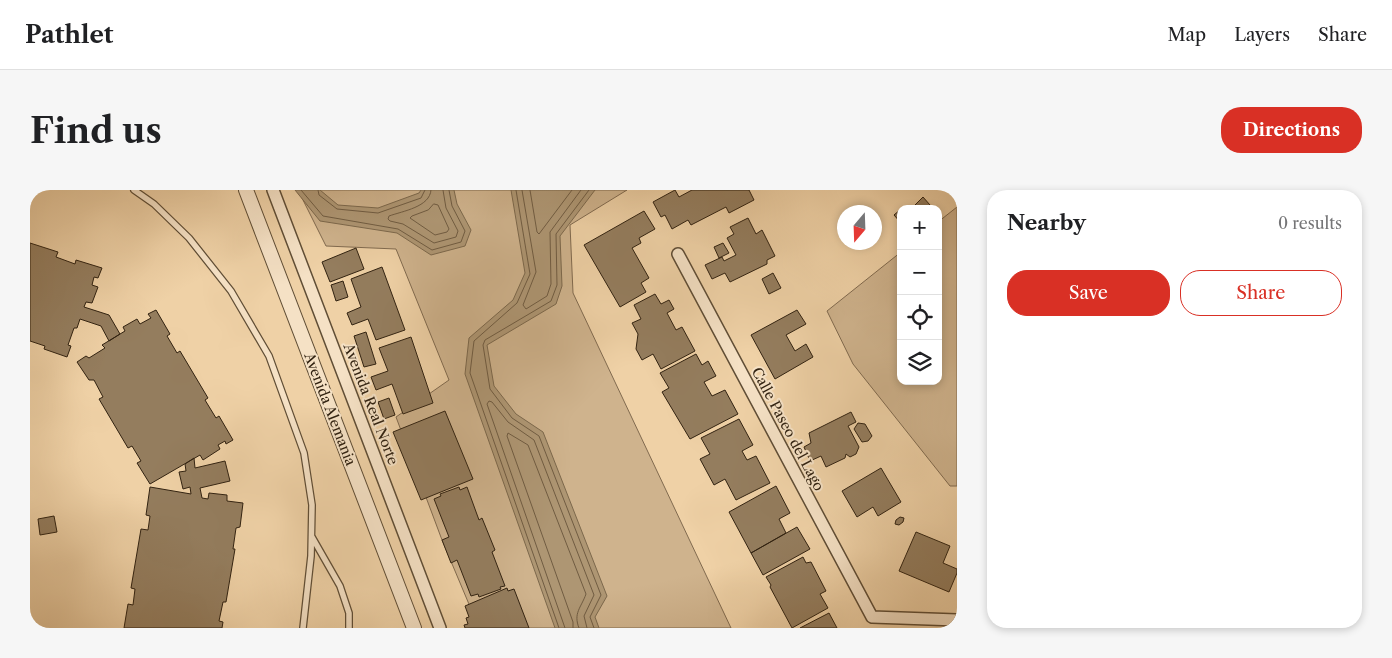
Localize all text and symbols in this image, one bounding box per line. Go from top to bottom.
text: Pathlet [25,20,113,49]
text: Map [1168,24,1206,46]
text: Layers [1234,24,1290,46]
text: Share [1318,24,1367,46]
button: Directions [1221,107,1362,153]
text: Find us [30,109,162,152]
north arrow [837,205,882,250]
map controls [897,205,942,385]
button: + [897,205,942,250]
text: Nearby [1007,210,1086,235]
text: 0 results [1278,213,1342,233]
button: − [897,250,942,295]
button: Save [1007,270,1170,316]
button: Share [1180,270,1342,316]
button: locate [897,295,942,340]
street label: Avenida Real Norte [339,340,403,467]
button: layers [897,340,942,385]
street label: Avenida Alemania [300,349,360,469]
street label: Calle Paseo del Lago [748,364,828,494]

